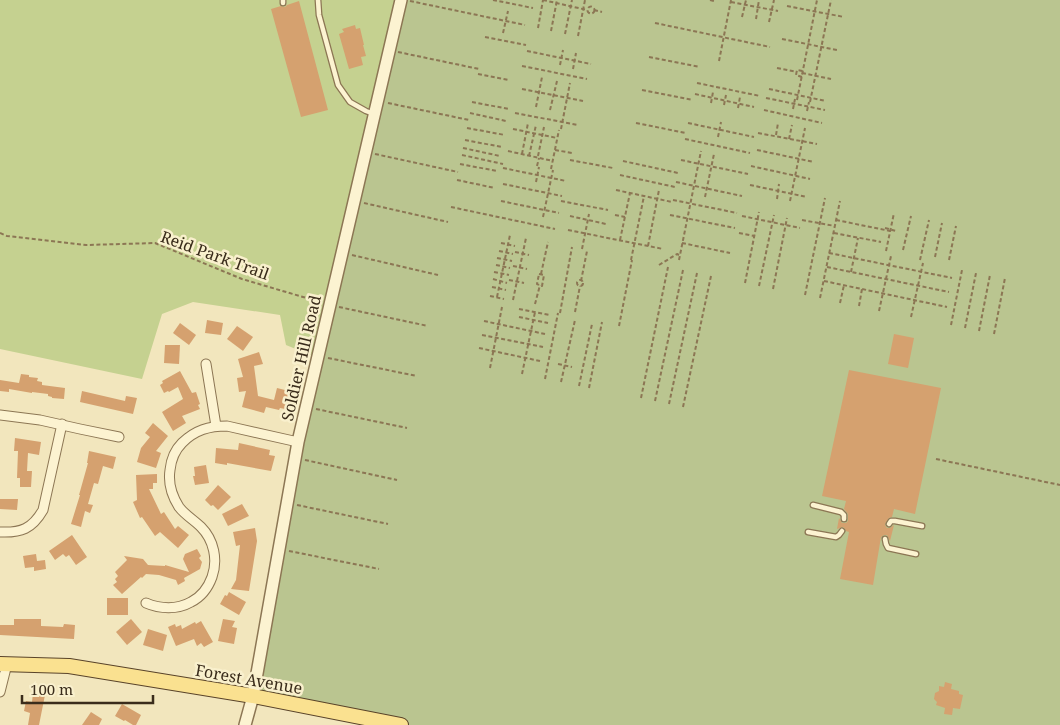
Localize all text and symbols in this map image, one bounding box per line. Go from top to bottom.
street label: Reid Park Trail [158,225,272,285]
street label: Soldier Hill Road [276,293,326,423]
street label: Forest Avenue [194,659,304,699]
scale bar [22,672,154,704]
text: 100 m [30,679,73,699]

